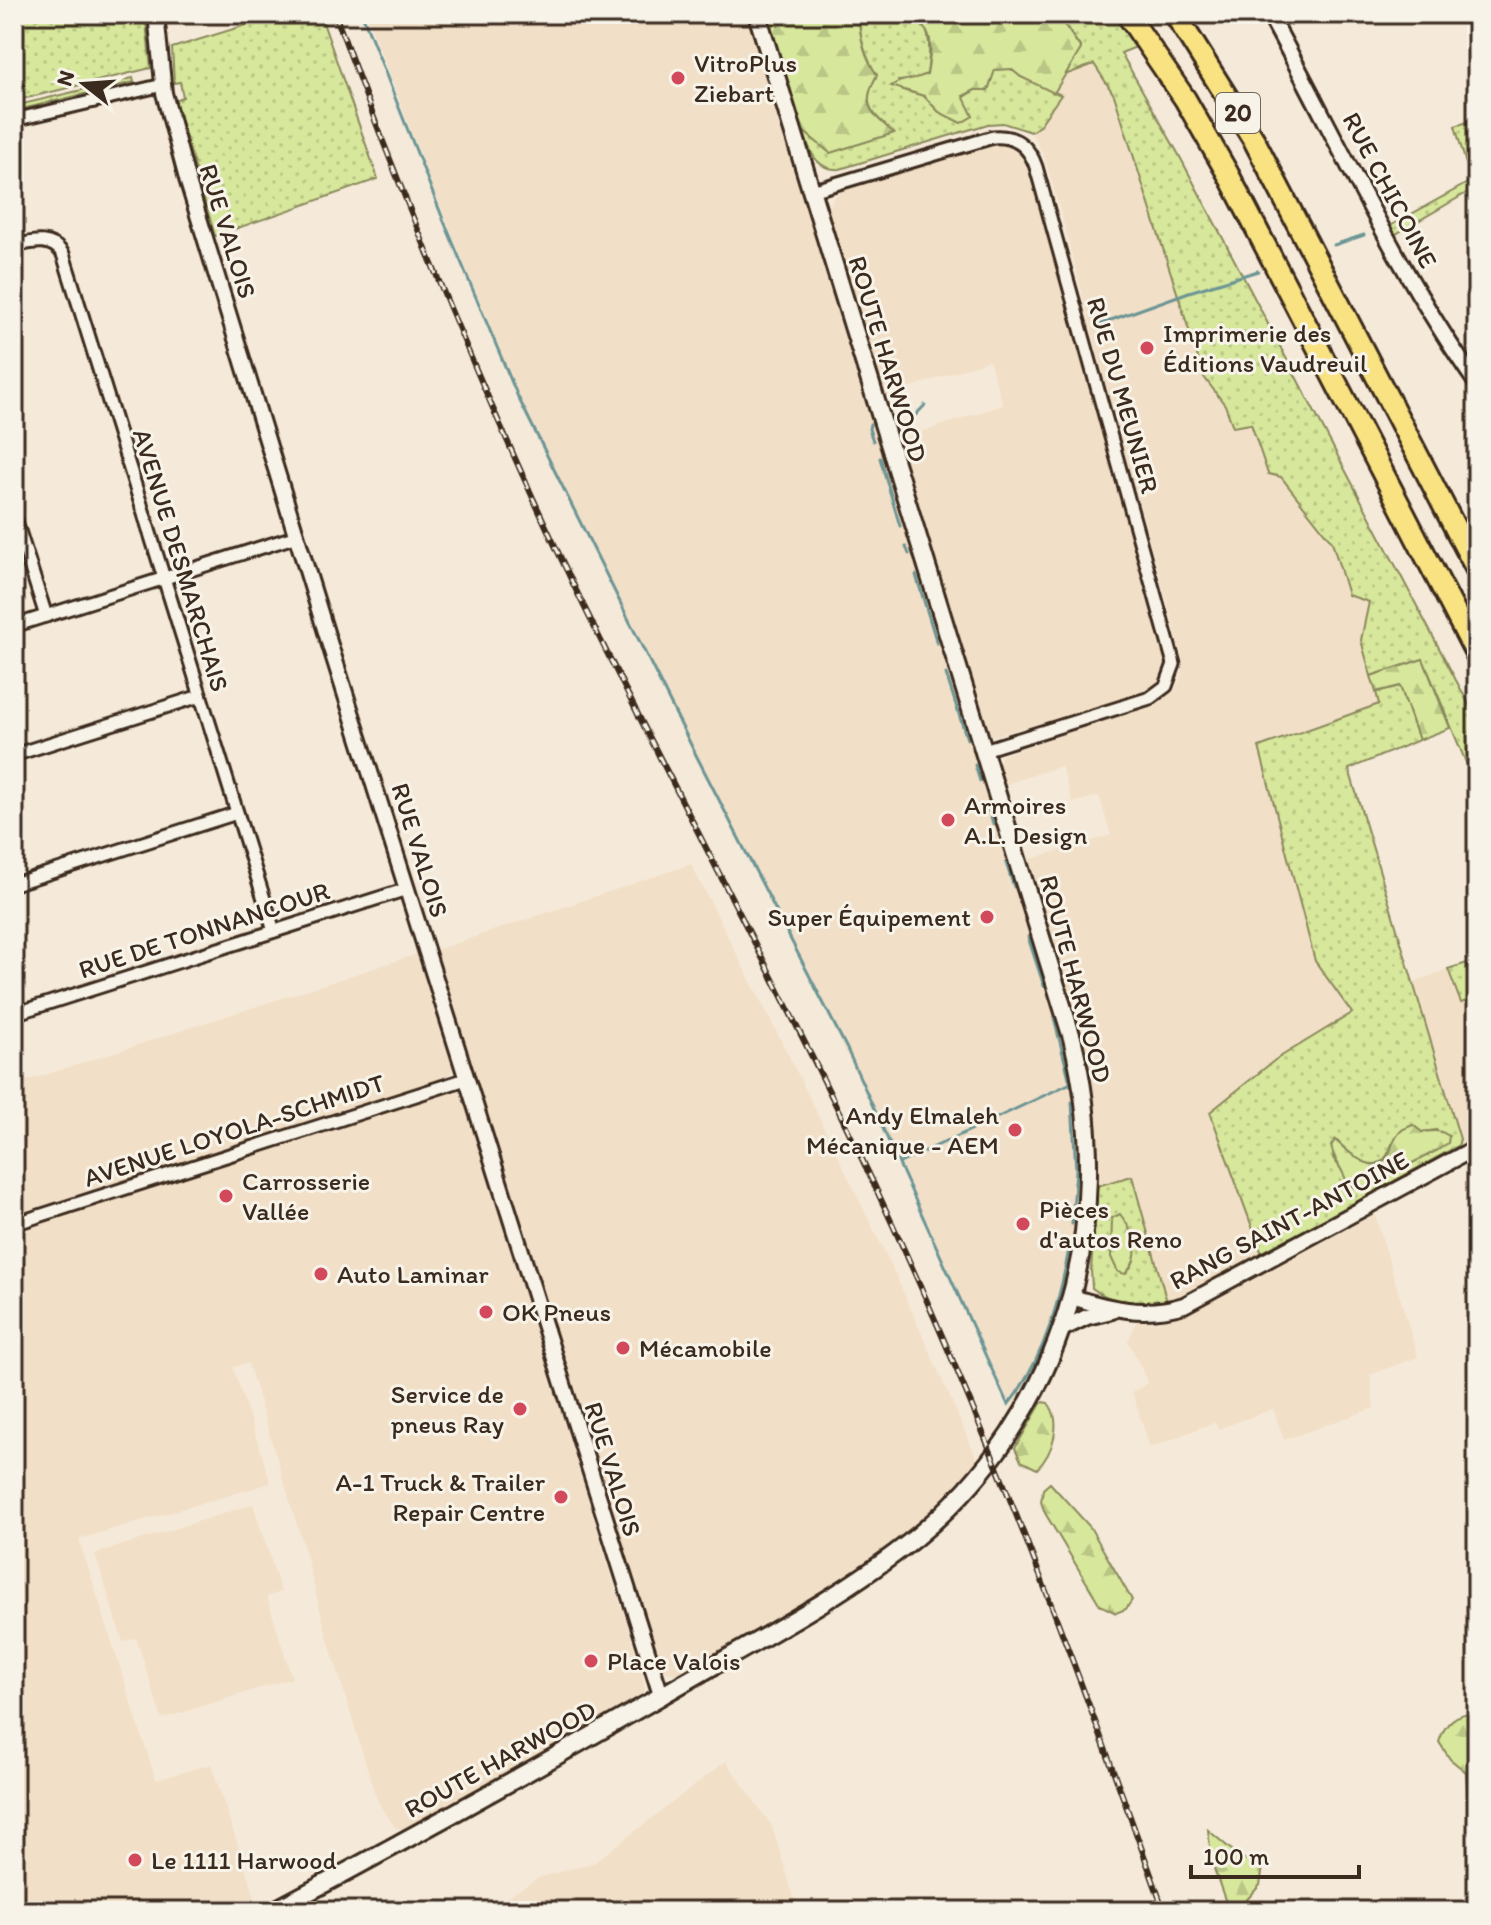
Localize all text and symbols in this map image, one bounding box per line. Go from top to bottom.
north arrow [44,44,124,124]
place label: VitroPlus Ziebart [694,47,797,109]
text: N [50,67,80,89]
marker: VitroPlus Ziebart [669,69,687,87]
road number: 20 [1216,93,1260,133]
street label: RUE CHICOINE [1335,107,1445,273]
street label: RUE VALOIS [192,160,264,302]
street label: ROUTE HARWOOD [841,252,935,466]
street label: RUE DU MEUNIER [1080,293,1166,497]
place label: Imprimerie des Éditions Vaudreuil [1163,317,1367,379]
marker: Imprimerie des Éditions Vaudreuil [1138,339,1156,357]
street label: AVENUE DESMARCHAIS [126,425,236,695]
street label: RUE VALOIS [384,779,456,921]
place label: Armoires A.L. Design [964,789,1088,851]
marker: Armoires A.L. Design [939,811,957,829]
street label: ROUTE HARWOOD [1033,872,1119,1086]
street label: RUE DE TONNANCOUR [75,874,333,986]
place label: Super Équipement [767,901,971,933]
marker: Super Équipement [978,908,996,926]
street label: AVENUE LOYOLA-SCHMIDT [80,1066,389,1194]
place label: Andy Elmaleh Mécanique - AEM [806,1099,999,1161]
marker: Andy Elmaleh Mécanique - AEM [1006,1121,1024,1139]
street label: RANG SAINT-ANTOINE [1164,1143,1414,1297]
place label: Carrosserie Vallée [242,1165,370,1227]
marker: Carrosserie Vallée [217,1187,235,1205]
place label: Pièces d'autos Reno [1039,1193,1182,1255]
marker: Pièces d'autos Reno [1014,1215,1032,1233]
place label: Auto Laminar [337,1258,489,1290]
marker: Auto Laminar [312,1265,330,1283]
place label: OK Pneus [502,1296,611,1328]
marker: OK Pneus [477,1303,495,1321]
place label: Mécamobile [639,1332,772,1364]
marker: Mécamobile [614,1339,632,1357]
place label: Service de pneus Ray [391,1378,504,1440]
street label: RUE VALOIS [577,1398,649,1540]
marker: Service de pneus Ray [511,1400,529,1418]
place label: A-1 Truck & Trailer Repair Centre [335,1466,546,1528]
marker: A-1 Truck & Trailer Repair Centre [552,1488,570,1506]
place label: Place Valois [607,1645,740,1677]
marker: Place Valois [582,1652,600,1670]
street label: ROUTE HARWOOD [399,1693,601,1825]
scale bar [1191,1829,1359,1879]
text: 100 m [1203,1842,1269,1871]
place label: Le 1111 Harwood [151,1844,337,1876]
marker: Le 1111 Harwood [126,1851,144,1869]

